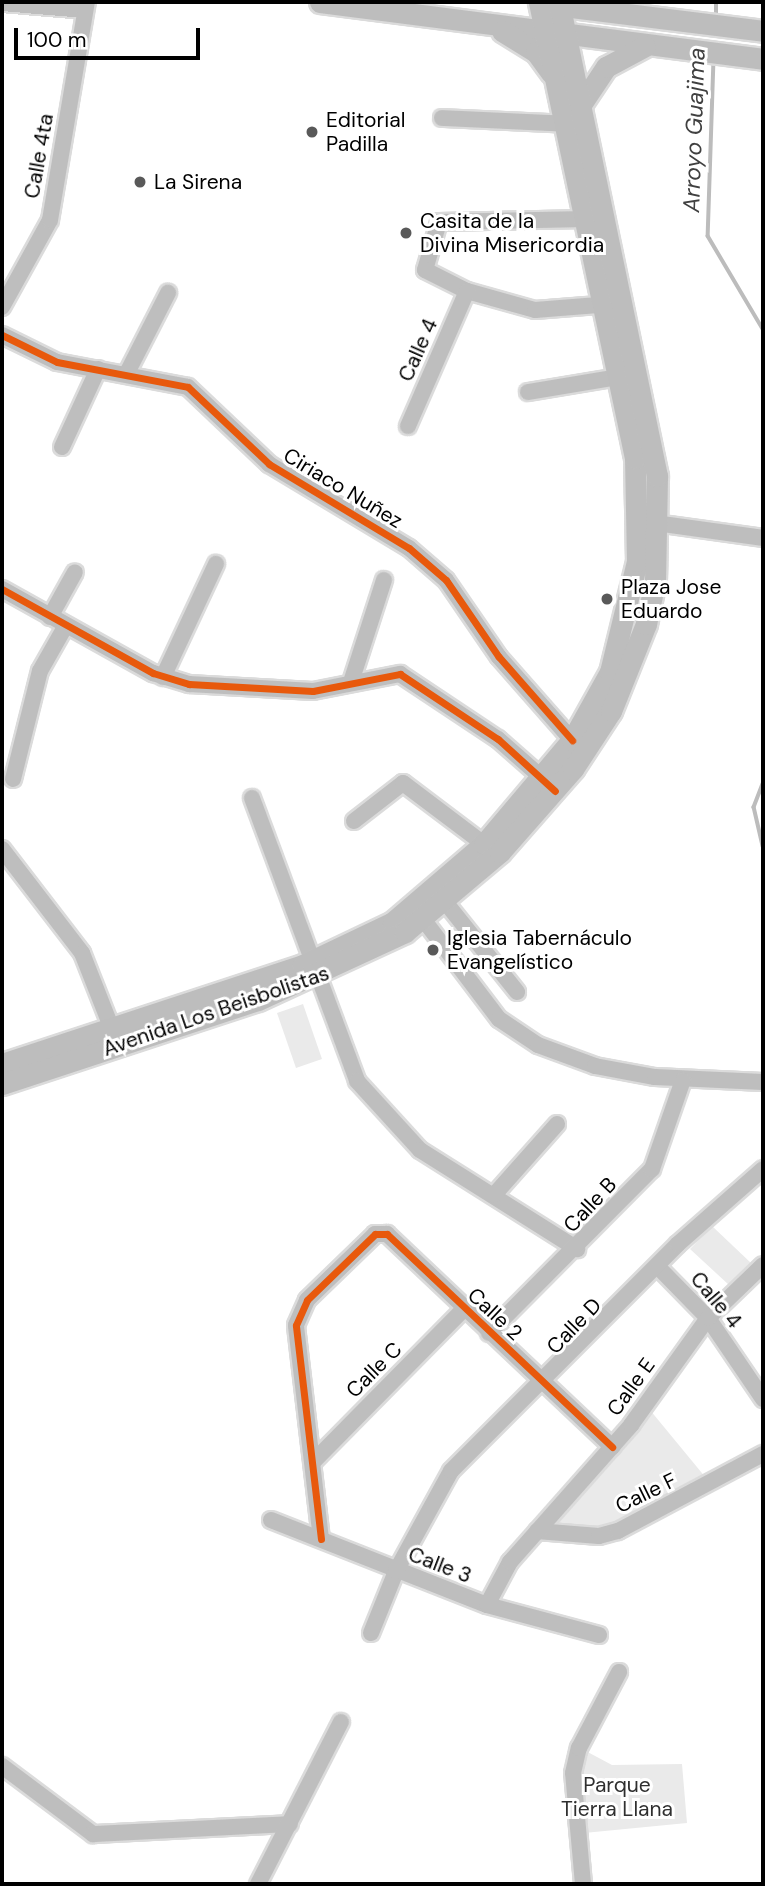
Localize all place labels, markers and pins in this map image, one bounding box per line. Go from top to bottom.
place label: Editorial Padilla [326,107,405,157]
marker: Editorial Padilla [304,124,320,140]
place label: La Sirena [154,169,242,195]
marker: La Sirena [132,174,148,190]
place label: Casita de la Divina Misericordia [420,208,604,258]
marker: Casita de la Divina Misericordia [398,225,414,241]
place label: Plaza Jose Eduardo [621,574,721,624]
marker: Plaza Jose Eduardo [599,591,615,607]
place label: Iglesia Tabernáculo Evangelístico [447,925,632,975]
marker: Iglesia Tabernáculo Evangelístico [425,942,441,958]

